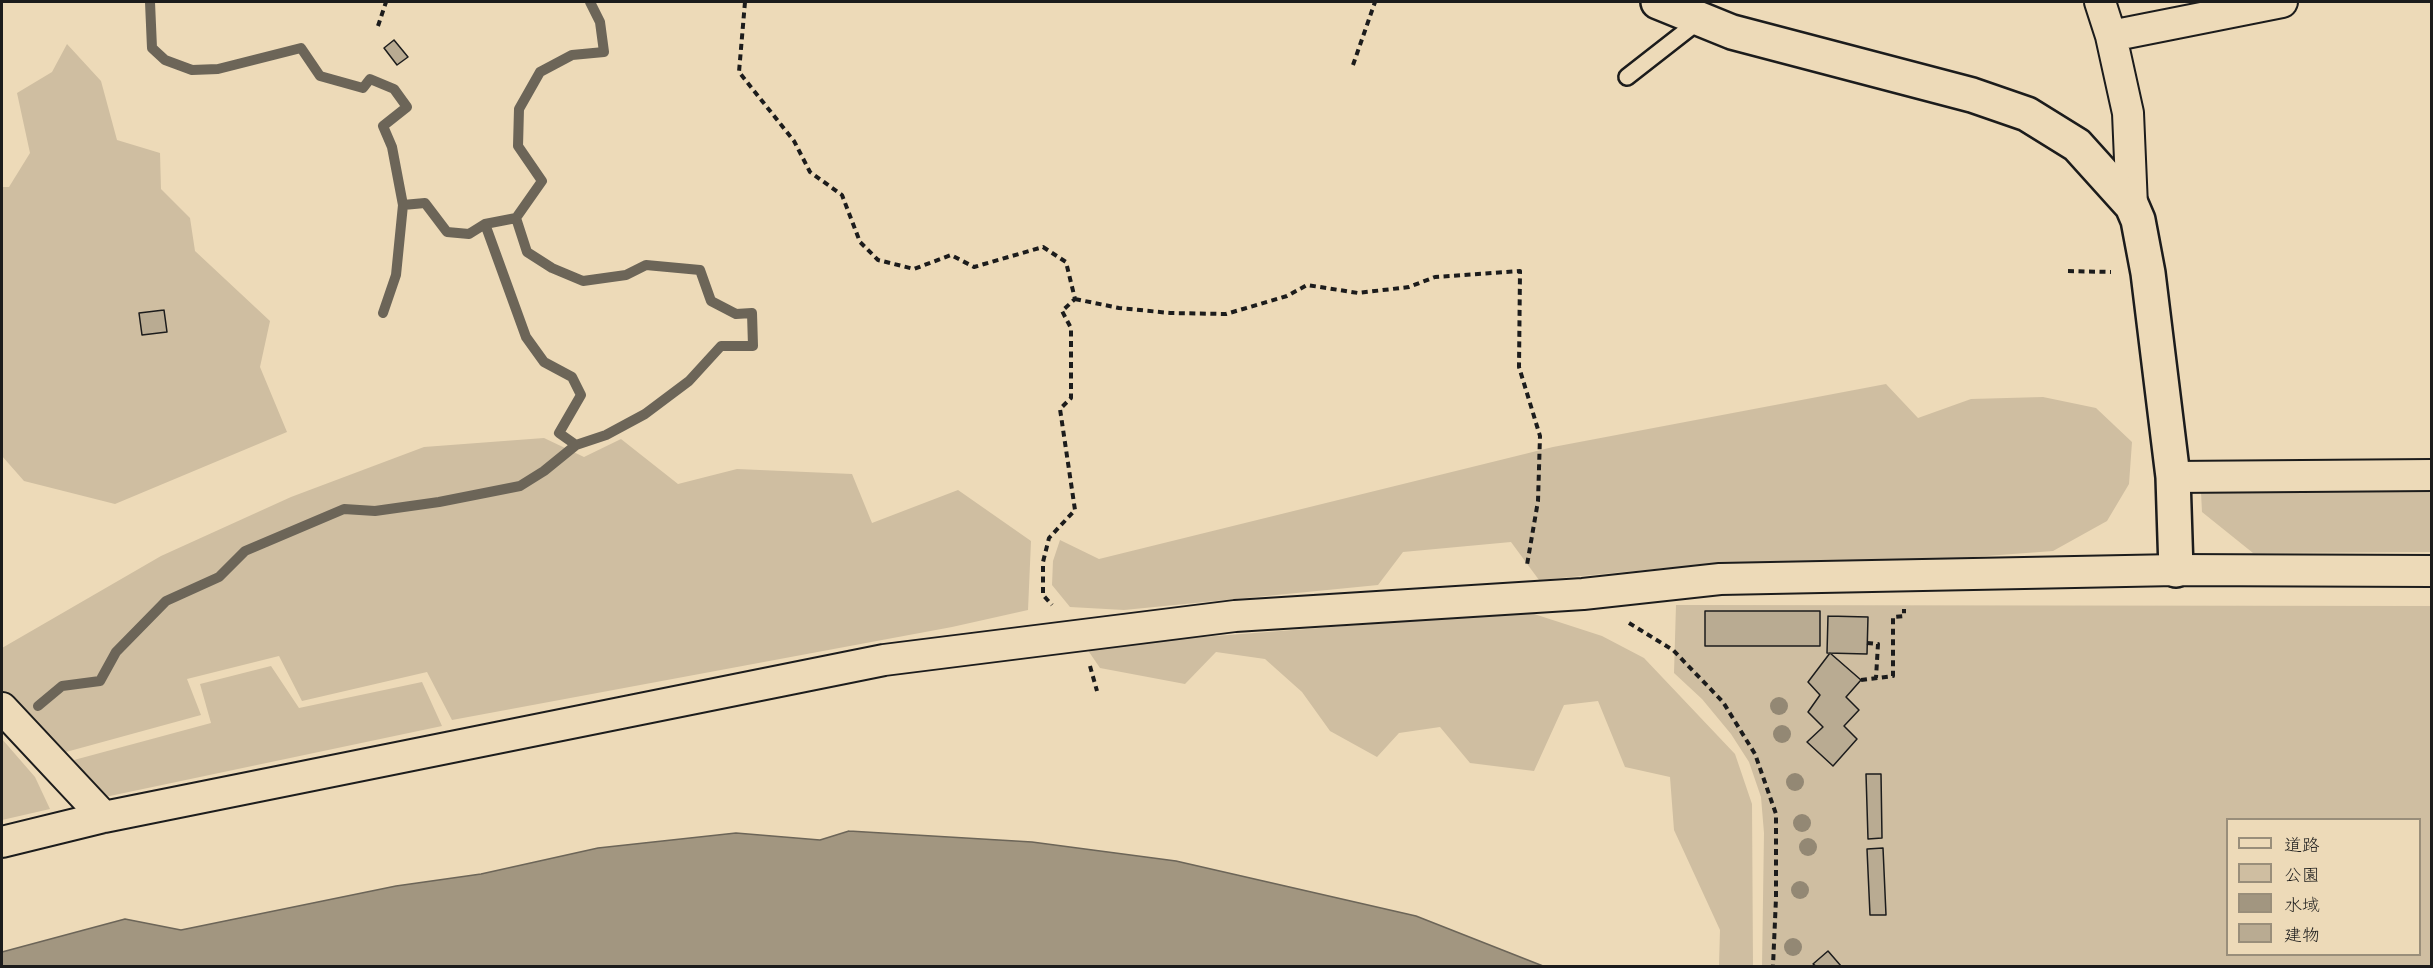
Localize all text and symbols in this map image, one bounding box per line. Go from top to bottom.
legend [2226,818,2421,956]
text: 道路 [2284,833,2320,857]
text: 公園 [2284,863,2320,887]
text: 水域 [2284,893,2320,917]
text: 建物 [2284,923,2320,947]

